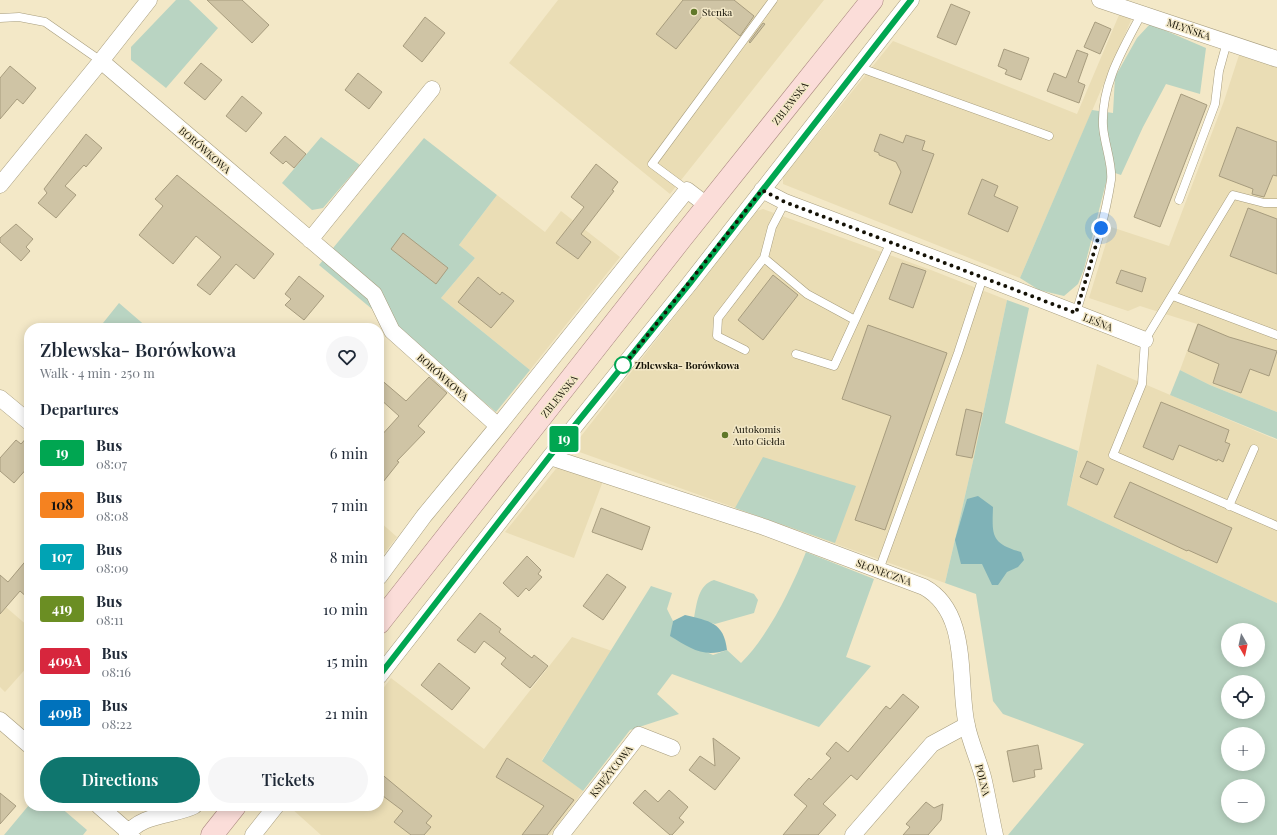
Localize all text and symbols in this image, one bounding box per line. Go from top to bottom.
place label: Stenka [702,5,732,19]
marker: Stenka [689,7,699,17]
street label: MŁYŃSKA [1165,15,1213,43]
street label: ZBLEWSKA [769,78,812,128]
street label: BORÓWKOWA [176,124,234,177]
your location [1091,218,1111,238]
street label: LEŚNA [1081,310,1115,334]
text: Zblewska- Borówkowa [40,336,236,362]
button: heart [326,336,368,378]
street label: BORÓWKOWA [414,350,472,404]
marker: Zblewska- Borówkowa [614,356,632,374]
place label: Zblewska- Borówkowa [635,358,740,372]
text: Walk · 4 min · 250 m [40,364,155,381]
street label: ZBLEWSKA [537,371,581,420]
text: Departures [40,399,119,419]
place label: Autokomis Auto Giełda [732,422,785,448]
line badge: 19 [546,426,582,452]
text: 19 [557,429,571,448]
marker: Autokomis Auto Giełda [720,430,730,440]
text: Bus [96,435,122,455]
text: 19 [55,443,69,462]
text: 6 min [330,443,368,463]
text: 08:07 [96,455,127,472]
text: Bus [96,487,122,507]
text: 108 [51,495,73,514]
text: 7 min [332,495,368,515]
text: 08:08 [96,507,129,524]
text: Bus [96,539,122,559]
text: 107 [52,547,72,566]
text: 8 min [330,547,368,567]
street label: SŁONECZNA [854,556,914,589]
text: 08:09 [96,559,128,576]
text: Bus [96,591,122,611]
text: 419 [52,599,72,618]
text: 10 min [323,599,368,619]
text: 08:11 [96,611,124,628]
north arrow [1221,623,1265,667]
map controls [1221,623,1265,823]
text: Bus [102,643,128,663]
text: 409A [48,651,82,670]
text: 15 min [326,651,368,671]
text: 08:16 [102,663,131,680]
button: locate [1221,675,1265,719]
text: Bus [102,695,128,715]
text: 409B [48,703,82,722]
text: 21 min [325,703,368,723]
text: 08:22 [102,715,132,732]
button: + [1221,727,1265,771]
street label: KSIĘŻYCOWA [586,742,636,800]
button: Directions [40,757,200,803]
button: Tickets [208,757,368,803]
street label: POLNA [972,763,994,798]
button: − [1221,779,1265,823]

